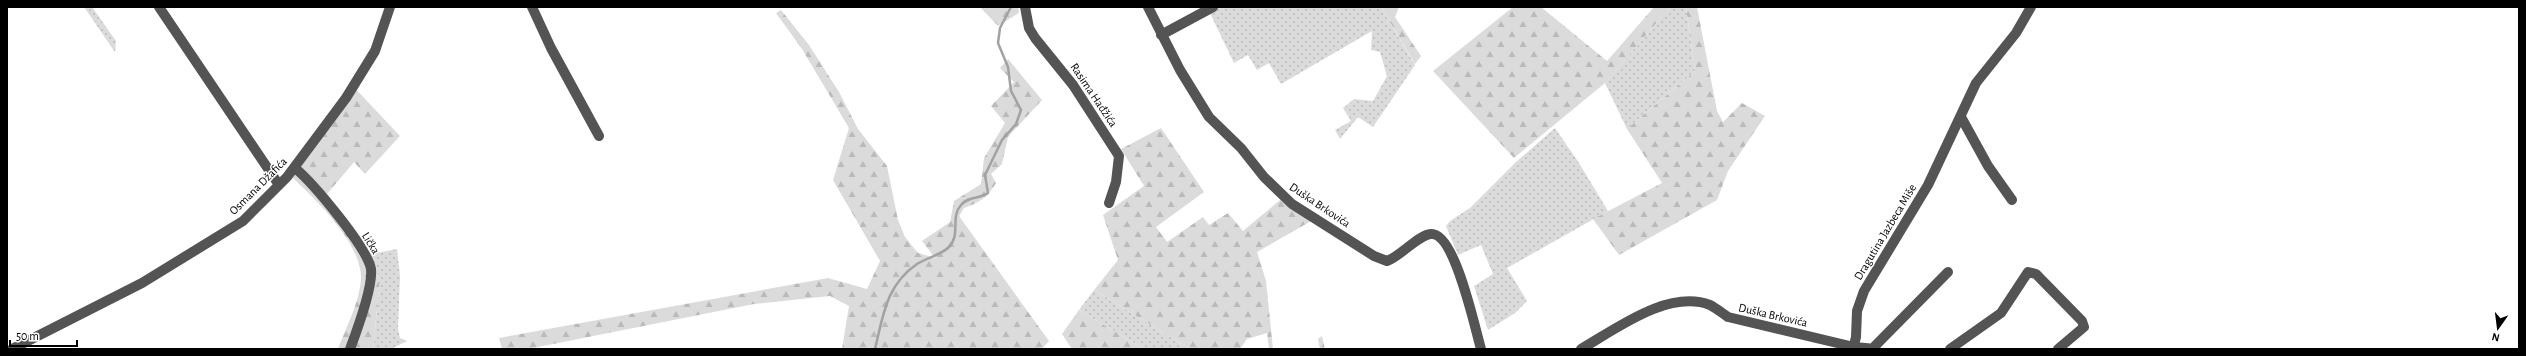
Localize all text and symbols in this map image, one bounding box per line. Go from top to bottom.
street label: Rasima Hađžića [1068,61,1120,129]
street label: Osmana Džafića [227,155,289,217]
street label: Duška Brkovića [1287,180,1353,230]
street label: Dragutina Jazbeca Miše [1852,182,1918,282]
street label: Lička [360,230,383,256]
street label: Duška Brkovića [1737,301,1809,329]
north arrow [2478,308,2518,348]
scale bar [10,322,77,348]
text: 50 m [16,330,39,342]
text: N [2491,331,2501,343]

